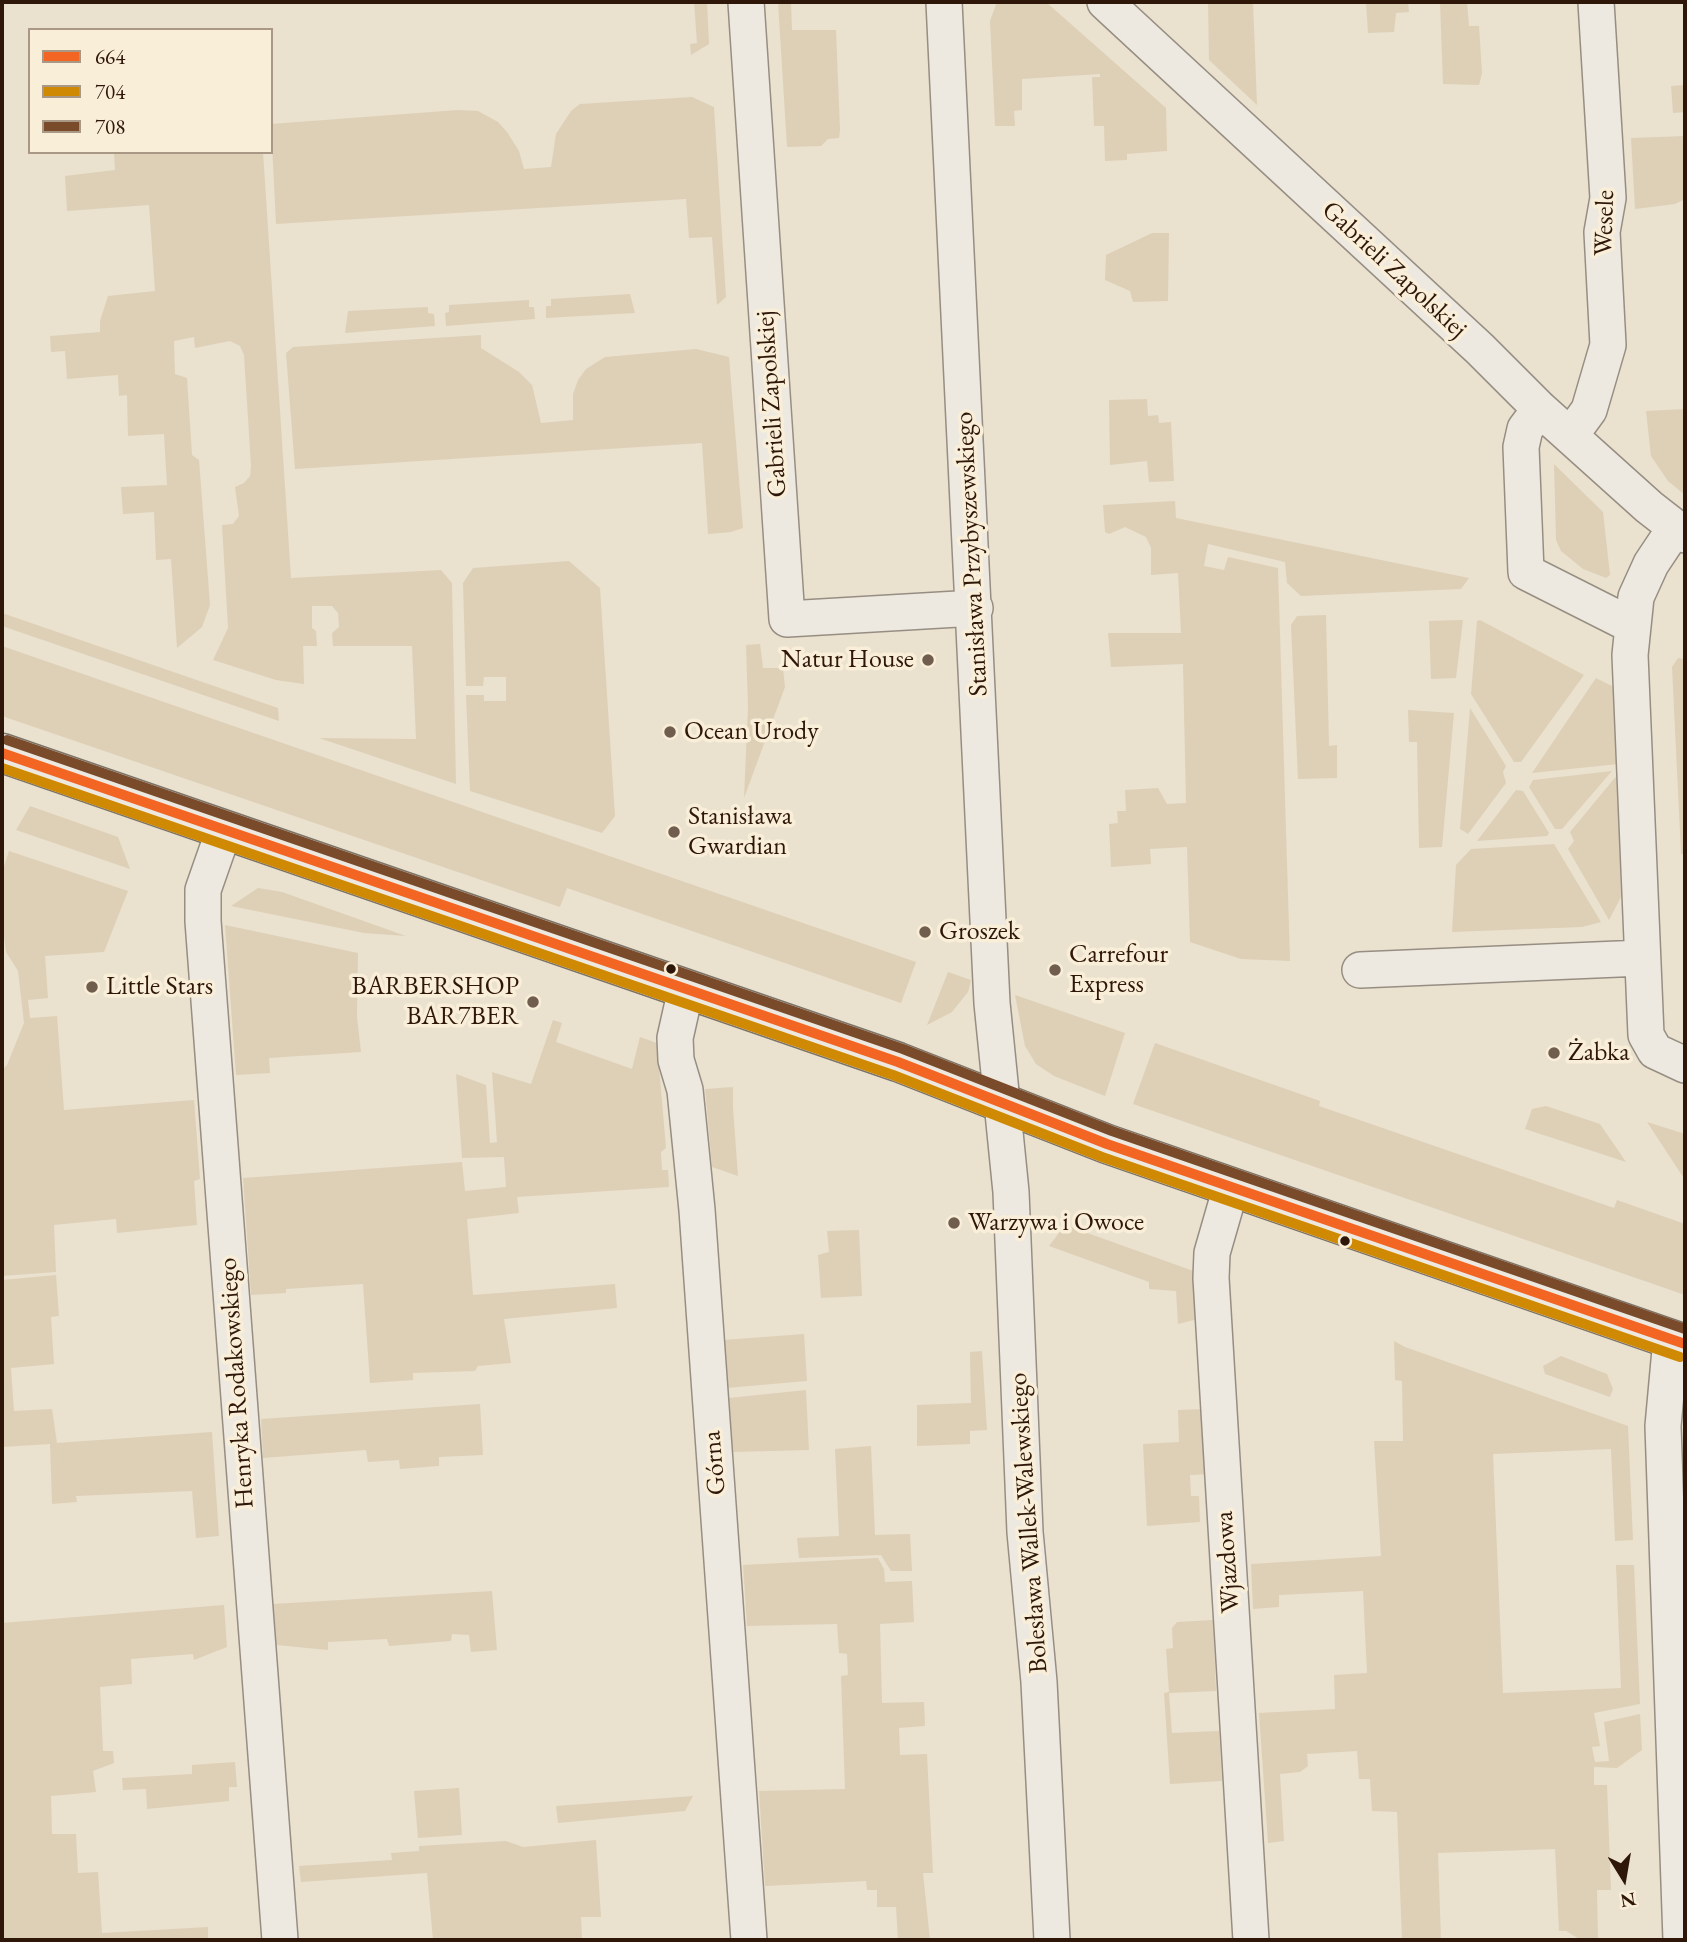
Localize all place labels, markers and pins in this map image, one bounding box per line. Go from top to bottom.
place label: Natur House [781,644,914,676]
marker: Natur House [920,652,936,668]
place label: Ocean Urody [684,716,819,748]
marker: Ocean Urody [662,724,678,740]
place label: Stanisława Gwardian [688,801,792,862]
marker: Stanisława Gwardian [666,824,682,840]
place label: Groszek [939,916,1020,948]
marker: Groszek [917,924,933,940]
place label: Carrefour Express [1069,939,1168,1000]
unlabelled marker [664,962,678,976]
marker: Carrefour Express [1047,962,1063,978]
place label: Little Stars [106,971,213,1003]
place label: BARBERSHOP BAR7BER [351,971,519,1032]
marker: Little Stars [84,979,100,995]
marker: BARBERSHOP BAR7BER [525,994,541,1010]
place label: Żabka [1568,1037,1630,1069]
marker: Żabka [1546,1045,1562,1061]
place label: Warzywa i Owoce [968,1207,1144,1239]
marker: Warzywa i Owoce [946,1215,962,1231]
unlabelled marker [1338,1234,1352,1248]

